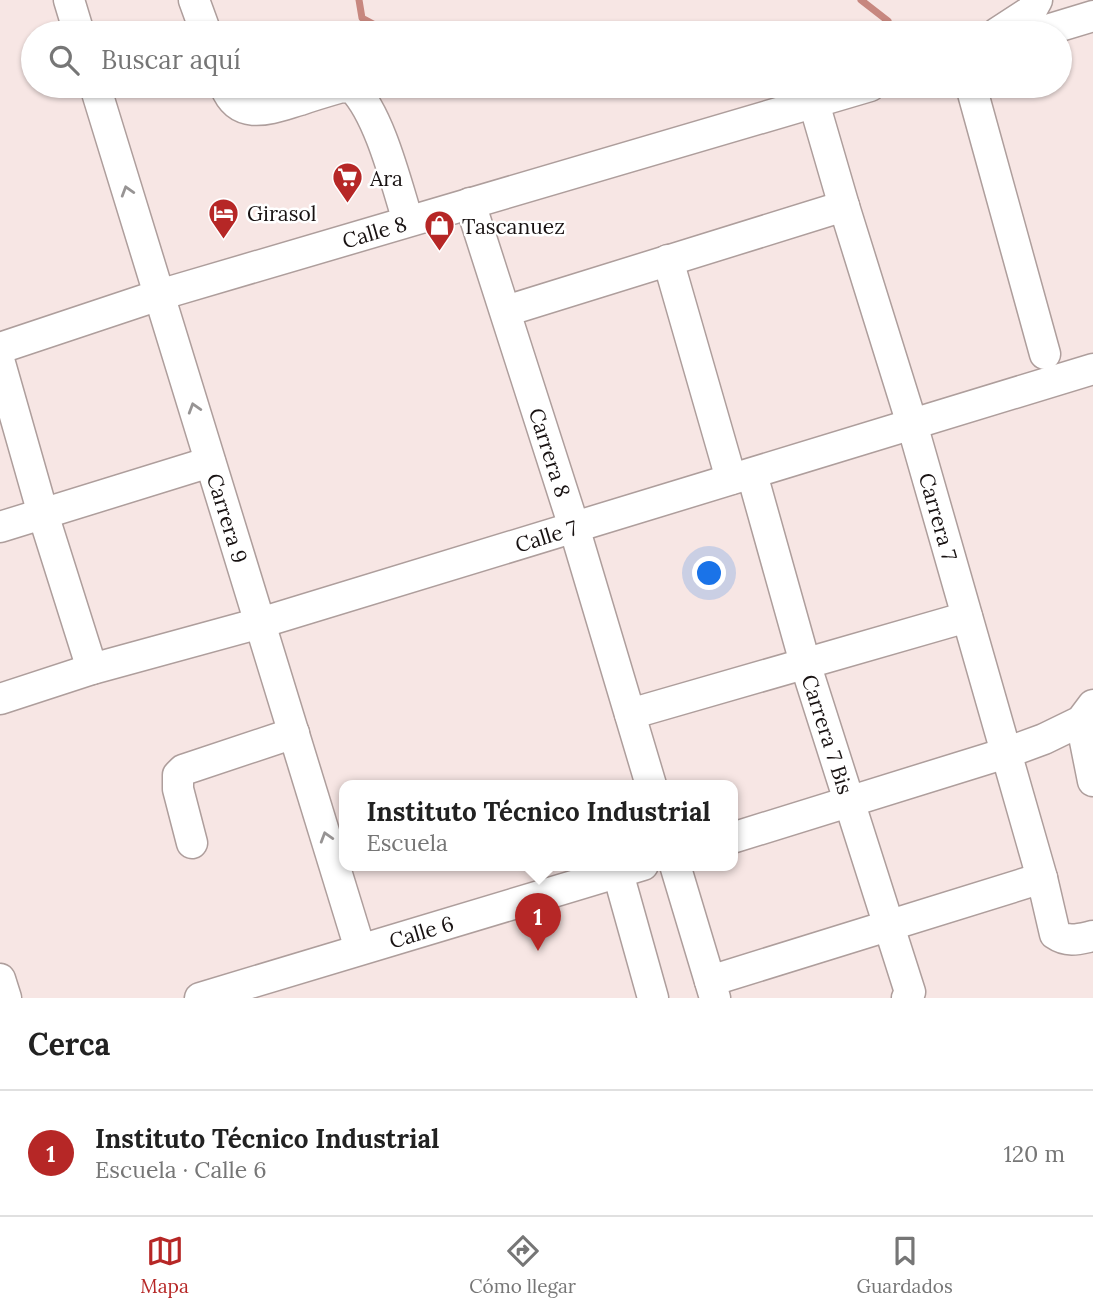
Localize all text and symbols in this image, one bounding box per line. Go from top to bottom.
search box [21,21,1072,98]
icon: search [45,41,83,79]
text: Buscar aquí [101,43,241,76]
supermarket icon: Ara [330,161,364,205]
place label: Ara [369,165,403,192]
one-way arrow [121,185,135,198]
hotel icon: Girasol [207,196,241,240]
place label: Girasol [247,200,316,227]
street label: Calle 8 [339,209,410,254]
shop icon: Tascanuez [422,209,456,253]
place label: Tascanuez [462,213,565,240]
one-way arrow [187,403,202,415]
street label: Carrera 8 [523,404,577,500]
street label: Carrera 9 [201,470,254,566]
street label: Carrera 7 [913,470,964,564]
street label: Calle 7 [512,514,581,558]
your location [692,556,726,590]
street label: Carrera 7 Bis [796,671,859,797]
popup [339,780,738,871]
text: Instituto Técnico Industrial [366,795,711,828]
text: Escuela [366,828,448,857]
one-way arrow [319,831,334,843]
pin: 1 [515,893,561,951]
street label: Calle 6 [386,909,457,954]
text: Cerca [28,1025,110,1063]
text: Instituto Técnico Industrial [95,1122,439,1155]
text: 1 [46,1139,56,1168]
text: 120 m [1003,1139,1065,1168]
text: Escuela · Calle 6 [95,1155,267,1184]
tab: Mapa [140,1232,189,1298]
tab: Cómo llegar [469,1232,576,1298]
tab: Guardados [857,1232,953,1298]

